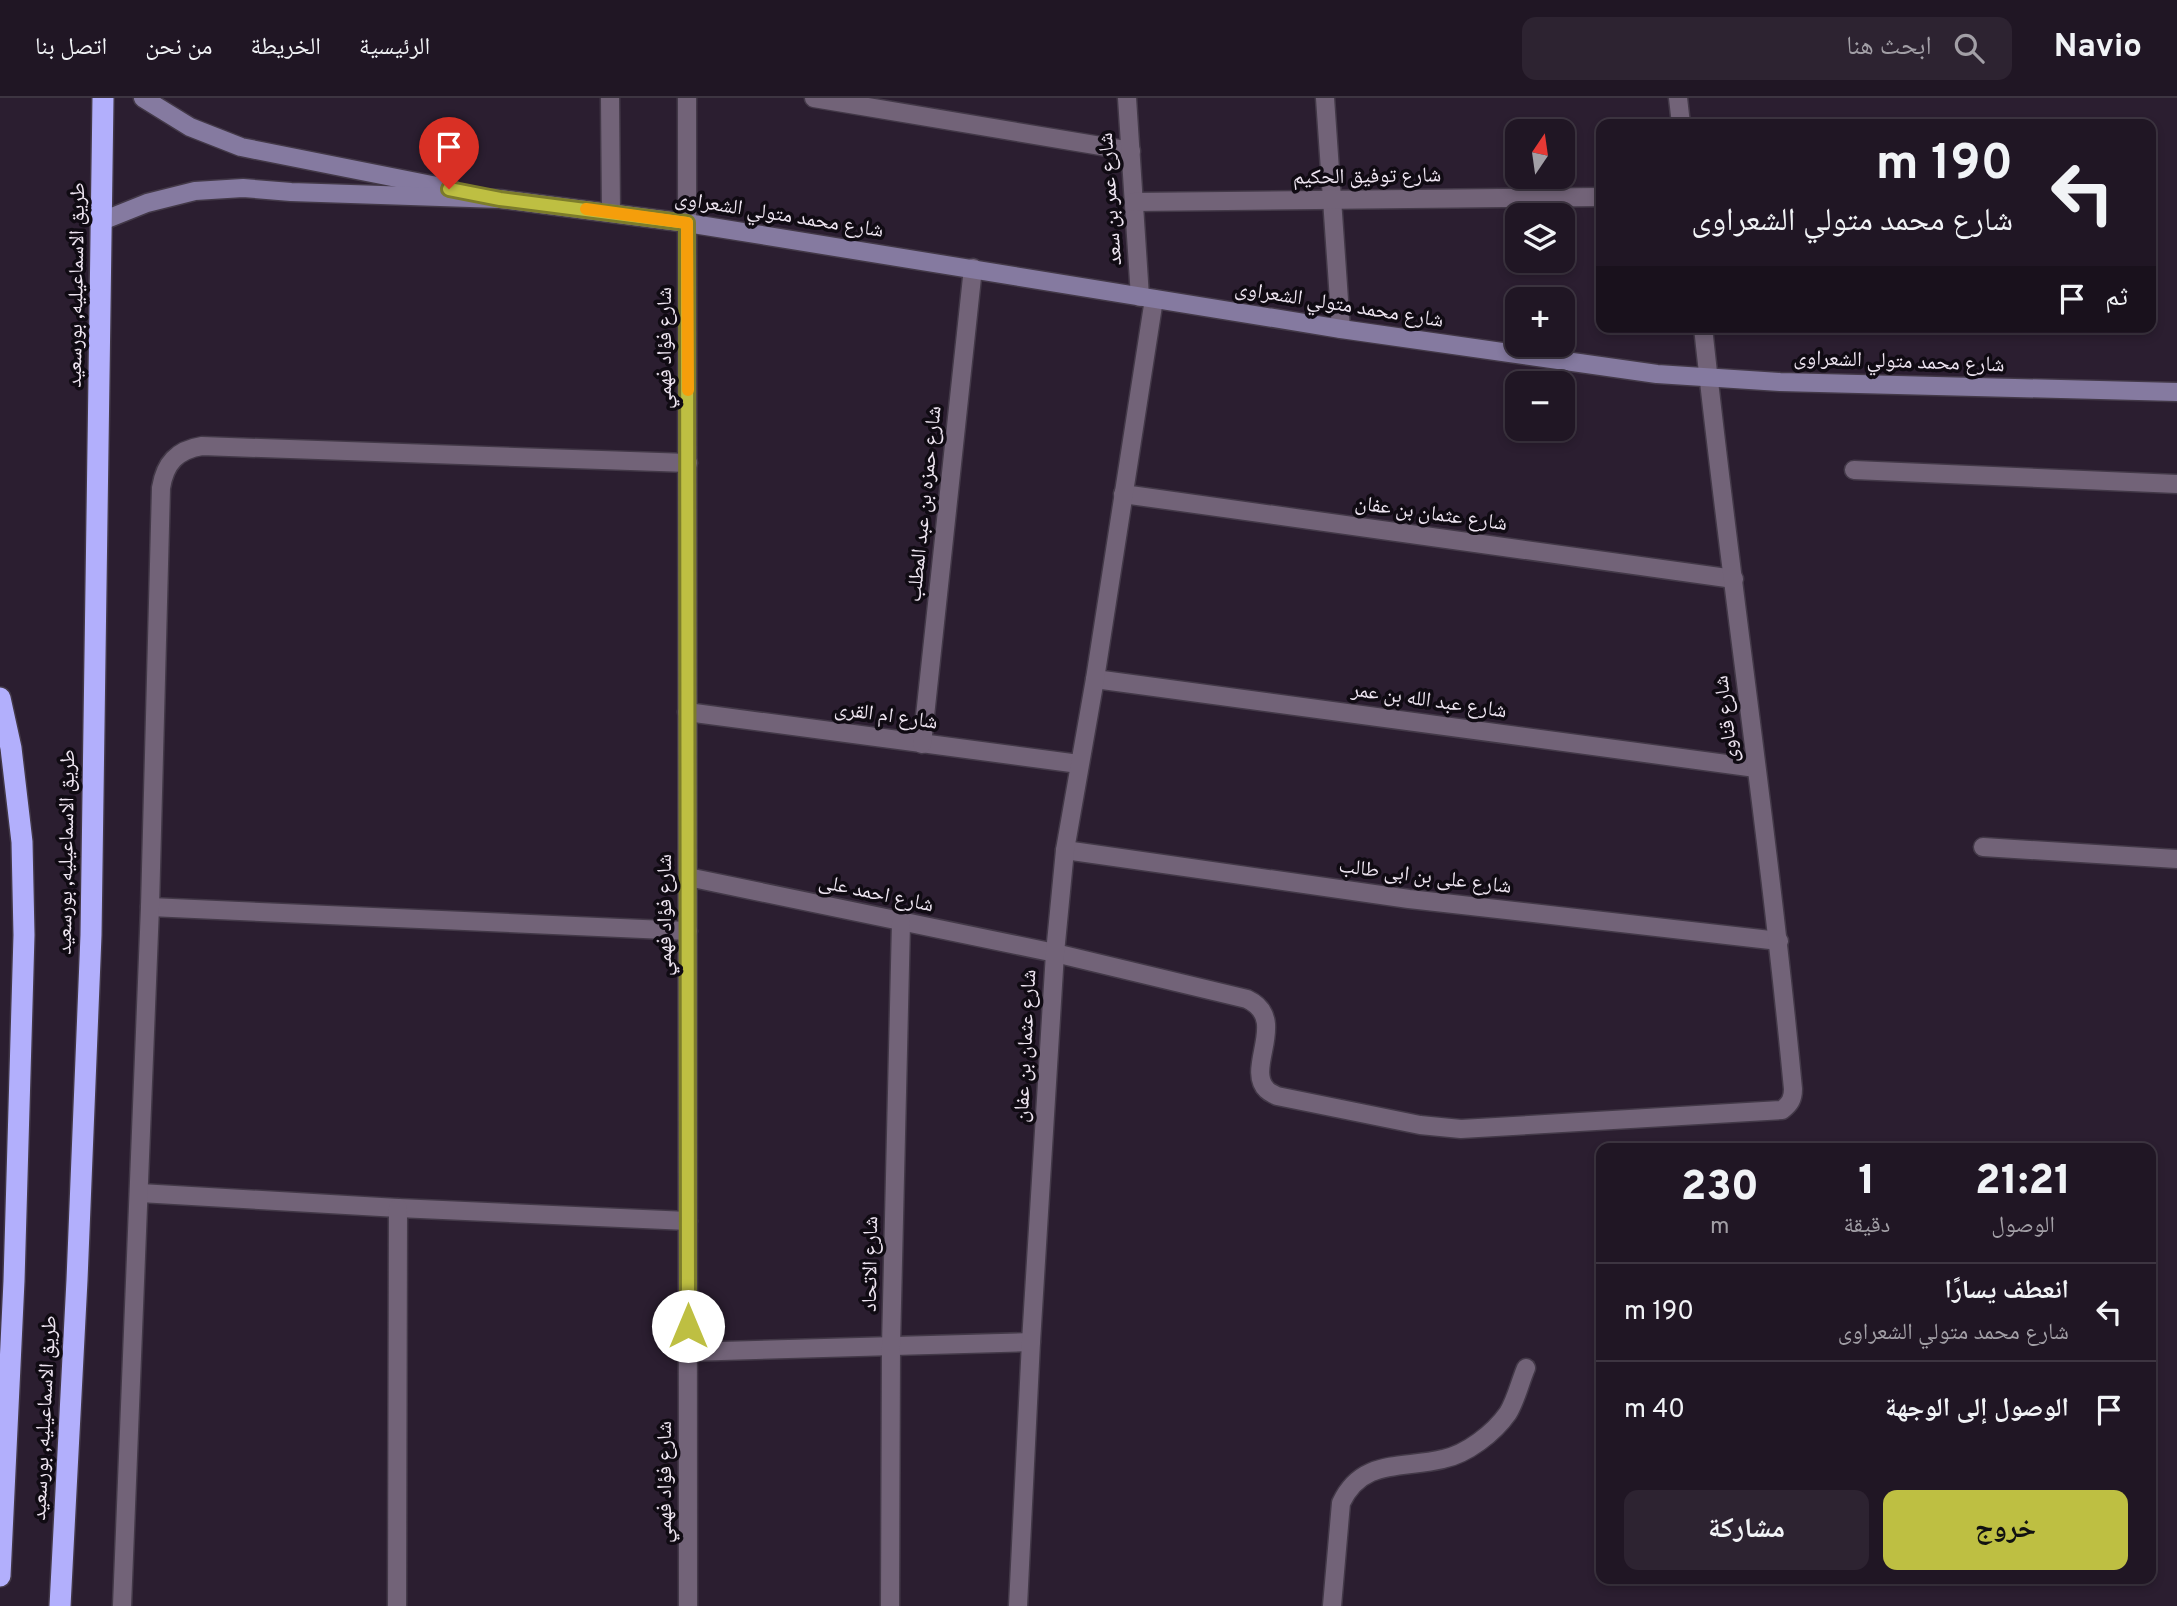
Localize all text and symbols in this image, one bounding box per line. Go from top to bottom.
search box [1522,17,2012,80]
text: Navio [2054,27,2142,69]
icon: search [1950,29,1988,67]
text: ابحث هنا [1846,31,1932,64]
text: اتصل بنا [35,33,107,63]
text: من نحن [145,33,212,63]
text: الخريطة [250,33,321,63]
text: الرئيسية [359,33,430,63]
pin [419,117,479,189]
north arrow [1505,119,1575,189]
map controls [1505,119,1575,441]
icon: arrive [430,128,468,166]
street label: شارع عمر بن سعد [1093,132,1129,266]
text: 190 m [1876,135,2013,197]
icon: left [2037,147,2128,238]
street label: شارع توفيق الحكيم [1293,162,1441,192]
street label: طريق الاسماعيليه, بورسعيد [62,182,92,388]
street label: شارع محمد متولي الشعراوى [672,185,885,246]
text: شارع محمد متولي الشعراوى [1691,202,2013,242]
button: layers [1505,203,1575,273]
street label: شارع محمد متولي الشعراوى [1232,275,1445,336]
icon: arrive [2053,280,2091,318]
text: ثم [2105,282,2128,315]
street label: شارع فؤاد فهمي [652,287,680,409]
button: + [1505,287,1575,357]
street label: شارع محمد متولي الشعراوى [1793,345,2005,381]
button: − [1505,371,1575,441]
street label: شارع حمزه بن عبد المطلب [901,405,949,603]
street label: شارع عثمان بن عفان [1353,490,1509,538]
street label: شارع قناوى [1708,674,1746,764]
street label: شارع عبد الله بن عمر [1349,677,1508,725]
street label: شارع ام القرى [833,695,939,737]
street label: طريق الاسماعيليه, بورسعيد [52,749,82,955]
street label: شارع على بن ابى طالب [1337,853,1513,901]
street label: شارع فؤاد فهمي [652,854,680,976]
street label: شارع احمد على [816,869,936,919]
street label: شارع عثمان بن عفان [1008,969,1044,1123]
text: 1 [1858,1156,1876,1209]
text: 21:21 [1975,1156,2071,1209]
text: 230 [1681,1162,1759,1215]
text: دقيقة [1844,1212,1890,1241]
text: الوصول [1991,1212,2055,1241]
text: m [1710,1213,1730,1242]
street label: شارع الاتحاد [857,1216,885,1312]
text: انعطف يسارًا [1945,1275,2069,1308]
position arrow [651,1289,725,1363]
icon: left [2090,1293,2128,1331]
text: 190 m [1624,1296,1694,1329]
street label: طريق الاسماعيليه, بورسعيد [26,1315,64,1521]
text: شارع محمد متولي الشعراوى [1838,1319,2069,1348]
icon: arrive [2090,1391,2128,1429]
text: الوصول إلى الوجهة [1885,1393,2069,1426]
text: 40 m [1624,1394,1685,1427]
street label: شارع فؤاد فهمي [652,1421,680,1543]
button: مشاركة [1624,1490,1869,1570]
button: خروج [1883,1490,2128,1570]

